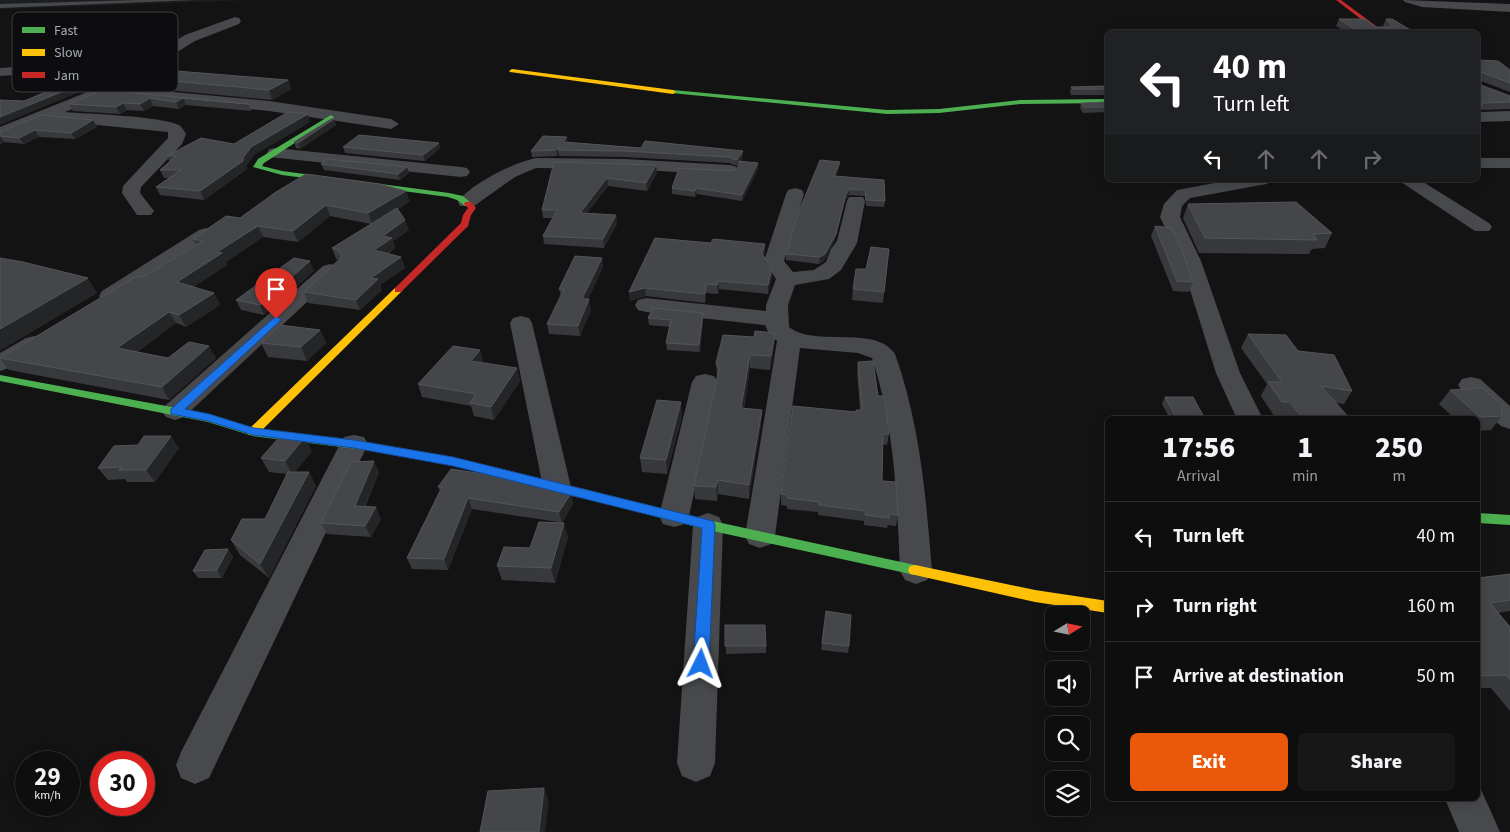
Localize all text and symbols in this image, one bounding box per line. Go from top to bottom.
legend [12,12,178,92]
text: Fast [54,21,78,41]
text: 40 m [1213,42,1287,92]
text: Slow [54,43,83,63]
icon: left [1130,50,1195,115]
text: Jam [54,66,79,86]
text: Turn left [1213,88,1289,120]
icon: left [1199,145,1227,173]
icon: ahead [1252,145,1280,173]
icon: ahead [1305,145,1333,173]
icon: right [1358,145,1386,173]
pin [255,268,297,319]
icon: arrive [262,275,290,303]
text: 17:56 [1162,426,1235,469]
text: 1 [1297,426,1313,469]
text: 250 [1375,426,1423,469]
text: Arrival [1177,465,1220,487]
text: min [1292,465,1318,487]
text: m [1392,465,1406,487]
icon: left [1130,523,1158,551]
text: Turn left [1173,523,1244,550]
text: 40 m [1417,523,1455,550]
icon: right [1130,593,1158,621]
text: Turn right [1173,593,1257,620]
text: 160 m [1407,593,1455,620]
north arrow [1045,606,1090,651]
map controls [1045,606,1090,816]
position arrow [674,637,726,689]
button: sound [1045,661,1090,706]
icon: arrive [1130,663,1158,691]
text: Arrive at destination [1173,663,1344,690]
text: 50 m [1417,663,1455,690]
button: search [1045,716,1090,761]
button: Exit [1130,733,1288,791]
button: Share [1298,733,1455,791]
speed limit sign: 30 [90,751,155,816]
text: 29 [34,759,61,795]
button: layers [1045,771,1090,816]
text: km/h [34,787,61,804]

